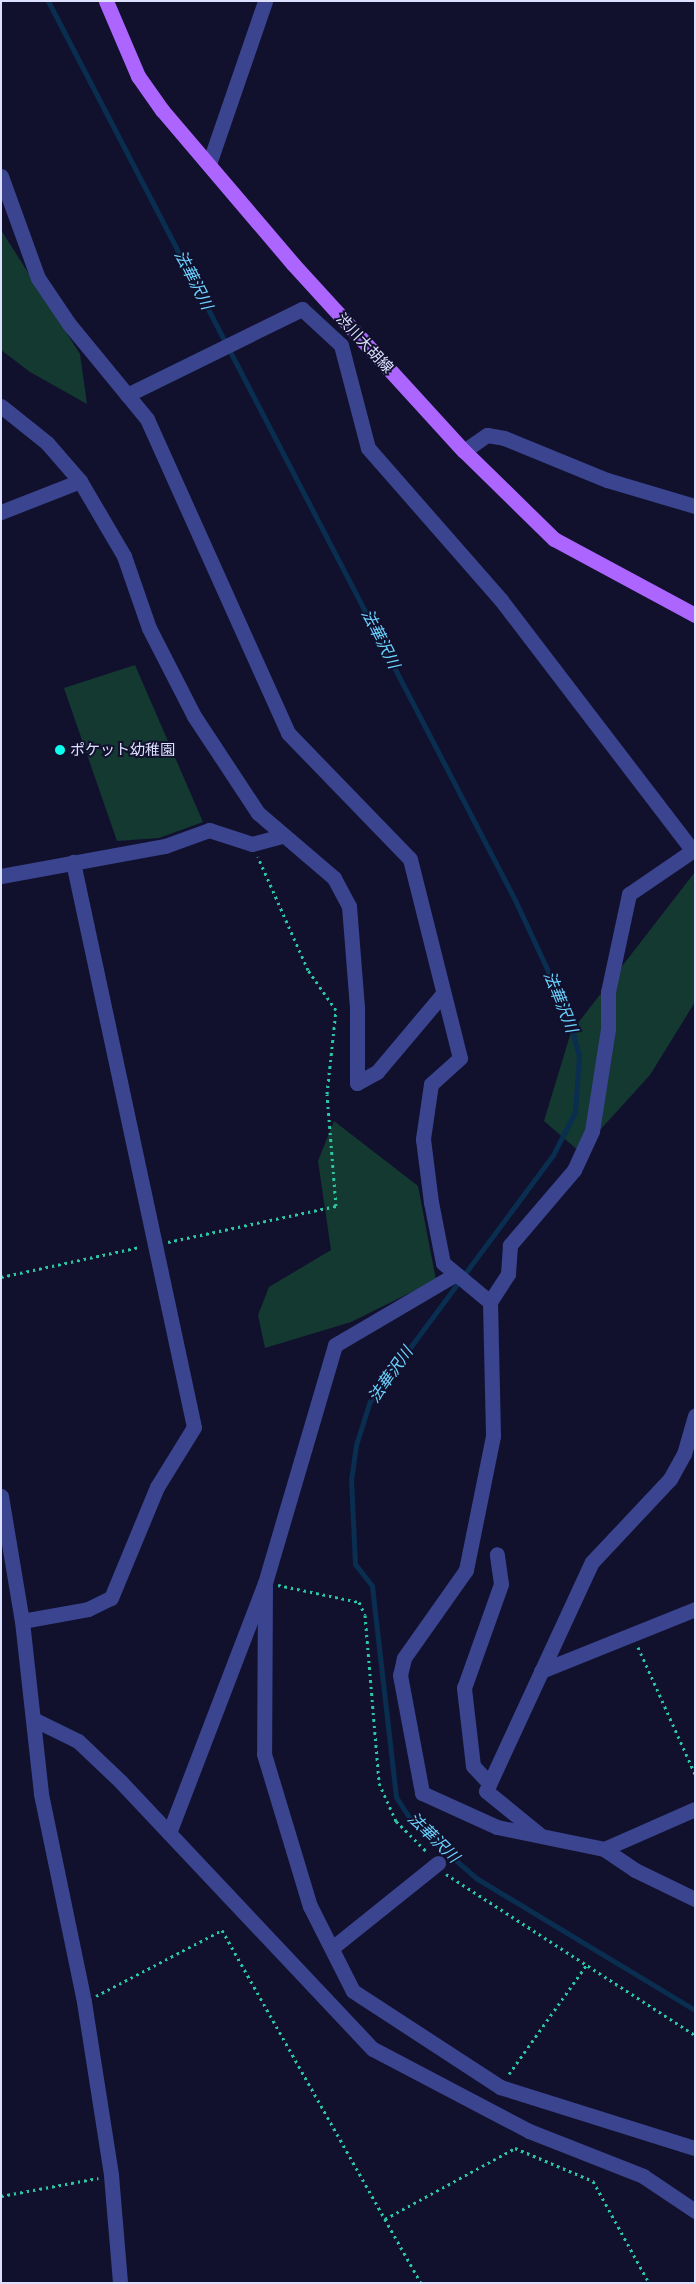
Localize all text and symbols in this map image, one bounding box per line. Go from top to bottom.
water label: 法華沢川 [170,247,216,313]
street label: 渋川大胡線 [333,309,397,377]
water label: 法華沢川 [357,606,403,672]
place label: ポケット幼稚園 [70,741,175,759]
marker: ポケット幼稚園 [54,744,66,756]
water label: 法華沢川 [539,969,581,1035]
water label: 法華沢川 [365,1343,417,1407]
water label: 法華沢川 [403,1809,463,1867]

